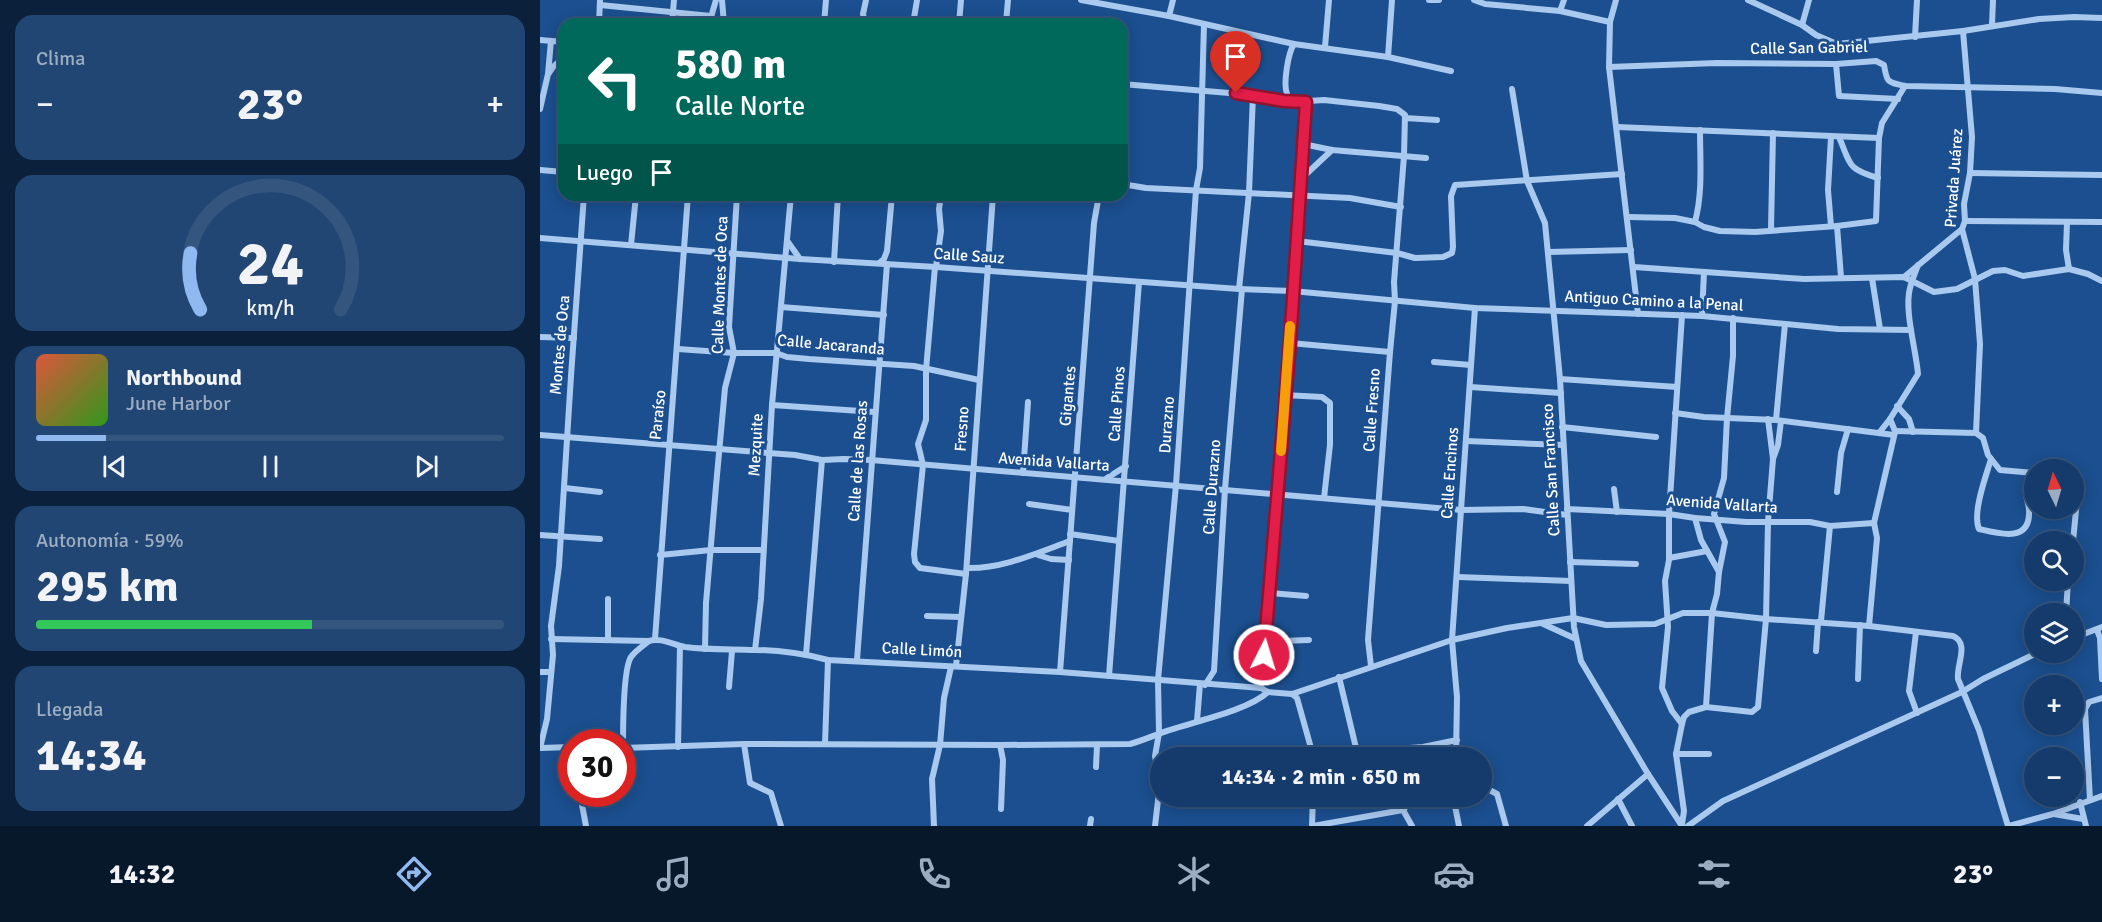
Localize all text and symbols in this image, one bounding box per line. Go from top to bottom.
pin [1210,31,1261,93]
street label: Calle San Gabriel [1750,37,1868,59]
text: 580 m [675,39,786,90]
icon: arrive [1219,40,1252,73]
icon: left [576,42,654,120]
text: Clima [36,46,85,71]
text: 23° [237,77,303,132]
text: − [36,84,54,125]
text: + [486,84,504,125]
text: Calle Norte [675,90,805,123]
street label: Privada Juárez [1941,128,1967,228]
icon: arrive [645,156,678,189]
text: Luego [576,159,633,186]
street label: Calle Montes de Oca [708,215,732,355]
text: 24 [236,225,304,302]
street label: Calle Sauz [933,244,1005,268]
street label: Antiguo Camino a la Penal [1564,286,1744,316]
street label: Montes de Oca [546,294,574,396]
text: km/h [246,295,294,321]
street label: Calle Jacaranda [776,330,886,360]
text: Northbound [126,364,242,391]
street label: Gigantes [1055,365,1081,427]
street label: Calle Pinos [1104,366,1130,442]
street label: Calle Fresno [1359,367,1385,453]
street label: Paraíso [645,389,671,441]
text: June Harbor [126,391,231,416]
street label: Durazno [1155,396,1179,454]
street label: Calle de las Rosas [844,400,872,522]
street label: Calle San Francisco [1538,403,1564,537]
street label: Fresno [950,406,974,452]
street label: Mezquite [744,413,768,477]
street label: Calle Encinos [1437,426,1463,520]
street label: Calle Durazno [1199,439,1225,535]
street label: Avenida Vallarta [998,448,1110,476]
icon: previous [98,450,131,483]
icon: pause [254,450,287,483]
icon: next [410,450,443,483]
north arrow [2024,459,2084,519]
map controls [2024,459,2084,807]
street label: Avenida Vallarta [1666,490,1778,518]
text: Autonomía · 59% [36,528,184,553]
button: search [2024,531,2084,591]
text: 295 km [36,559,179,614]
button: layers [2024,603,2084,663]
position arrow [1232,623,1296,687]
street label: Calle Limón [881,638,963,662]
button: + [2024,675,2084,735]
text: Llegada [36,697,103,722]
text: 14:34 [36,728,146,783]
speed limit sign: 30 [558,729,636,807]
button: − [2024,747,2084,807]
text: 14:34 · 2 min · 650 m [1221,763,1421,790]
icon: directions [393,853,435,895]
icon: music [653,853,695,895]
icon: phone [913,853,955,895]
icon: climate [1173,853,1215,895]
icon: car [1433,853,1475,895]
icon: filters [1693,853,1735,895]
text: 14:32 [109,858,175,891]
text: 23° [1953,858,1993,891]

